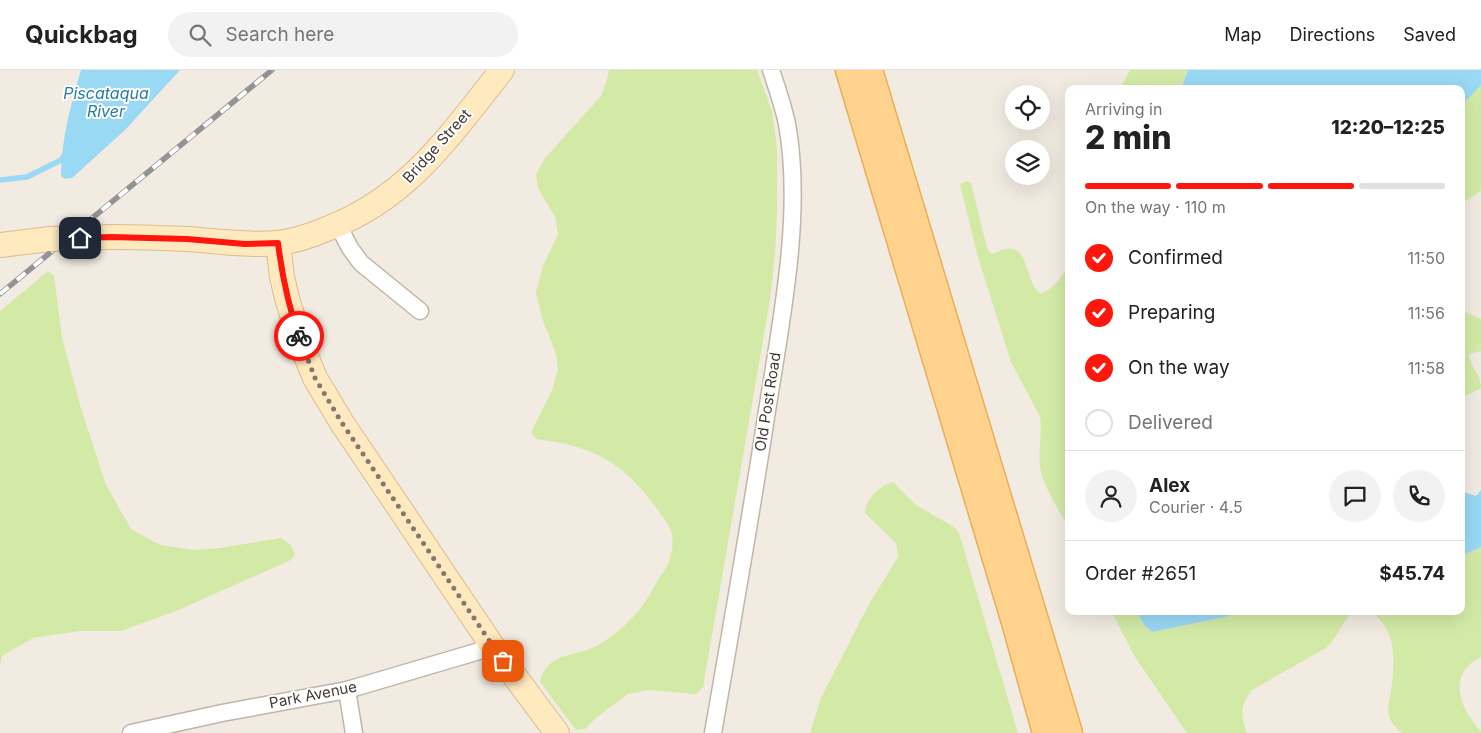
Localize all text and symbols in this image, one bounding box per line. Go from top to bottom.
search box [168,12,518,57]
text: Quickbag [25,20,138,49]
icon: search [186,21,214,49]
text: Search here [226,23,334,46]
text: Map [1224,24,1262,45]
text: Directions [1290,24,1375,45]
text: Saved [1403,24,1456,45]
water label: Piscataqua River [63,83,149,121]
map controls [1005,85,1050,185]
button: locate [1005,85,1050,130]
text: Arriving in [1085,99,1162,119]
street label: Bridge Street [398,105,475,187]
text: 12:20–12:25 [1331,116,1445,139]
text: 2 min [1085,118,1171,157]
button: layers [1005,140,1050,185]
text: On the way · 110 m [1085,197,1226,217]
pin [59,217,101,259]
icon: home [66,224,94,252]
icon: check [1085,244,1113,272]
text: Confirmed [1128,246,1223,269]
text: 11:50 [1408,248,1445,268]
icon: check [1085,299,1113,327]
text: Preparing [1128,301,1215,324]
text: 11:56 [1408,303,1445,323]
courier [274,311,324,361]
icon: bike [285,322,313,350]
street label: Old Post Road [750,351,785,453]
icon: check [1085,354,1113,382]
text: On the way [1128,356,1230,379]
text: 11:58 [1408,358,1445,378]
text: Delivered [1128,411,1213,434]
button: person [1085,470,1137,522]
button: chat [1329,470,1381,522]
button: phone [1393,470,1445,522]
text: Alex [1149,474,1190,497]
text: Courier · 4.5 [1149,497,1243,517]
text: Order #2651 [1085,562,1196,585]
text: $45.74 [1379,562,1445,585]
pin [482,640,524,682]
icon: bag [489,647,517,675]
street label: Park Avenue [267,677,358,712]

